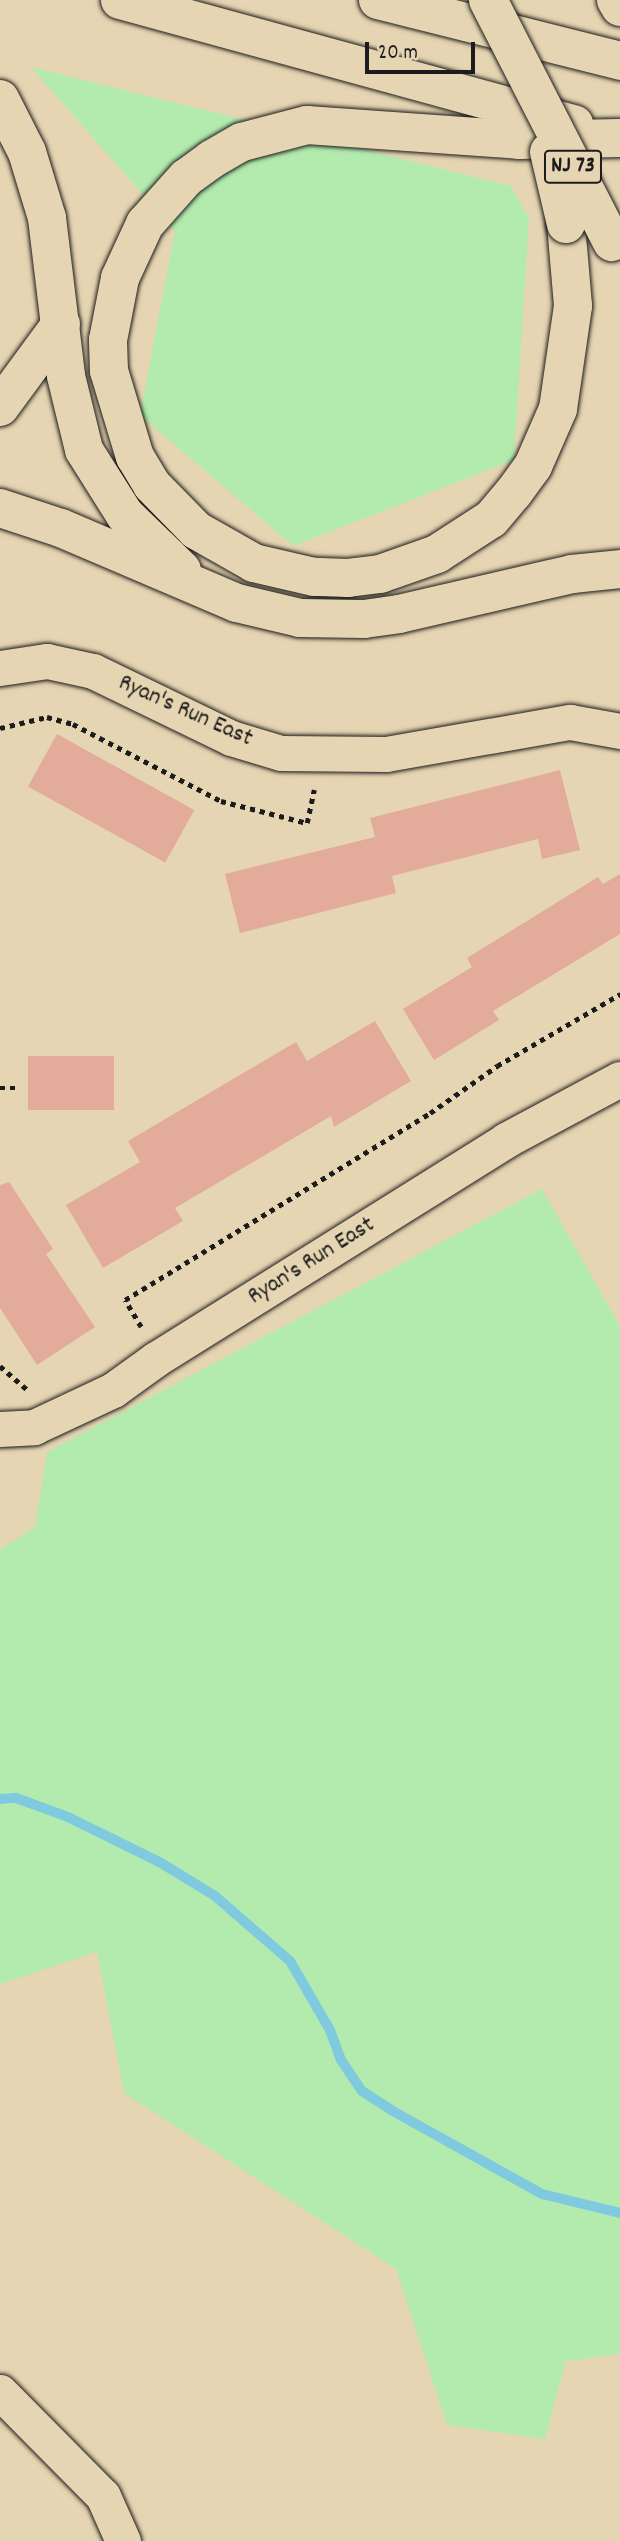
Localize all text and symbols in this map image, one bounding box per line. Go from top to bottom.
scale bar [368,28,478,72]
text: 20 m [378,39,418,69]
road number: NJ 73 [543,148,603,186]
street label: Ryan's Run East [113,670,257,754]
street label: Ryan's Run East [243,1212,381,1312]

